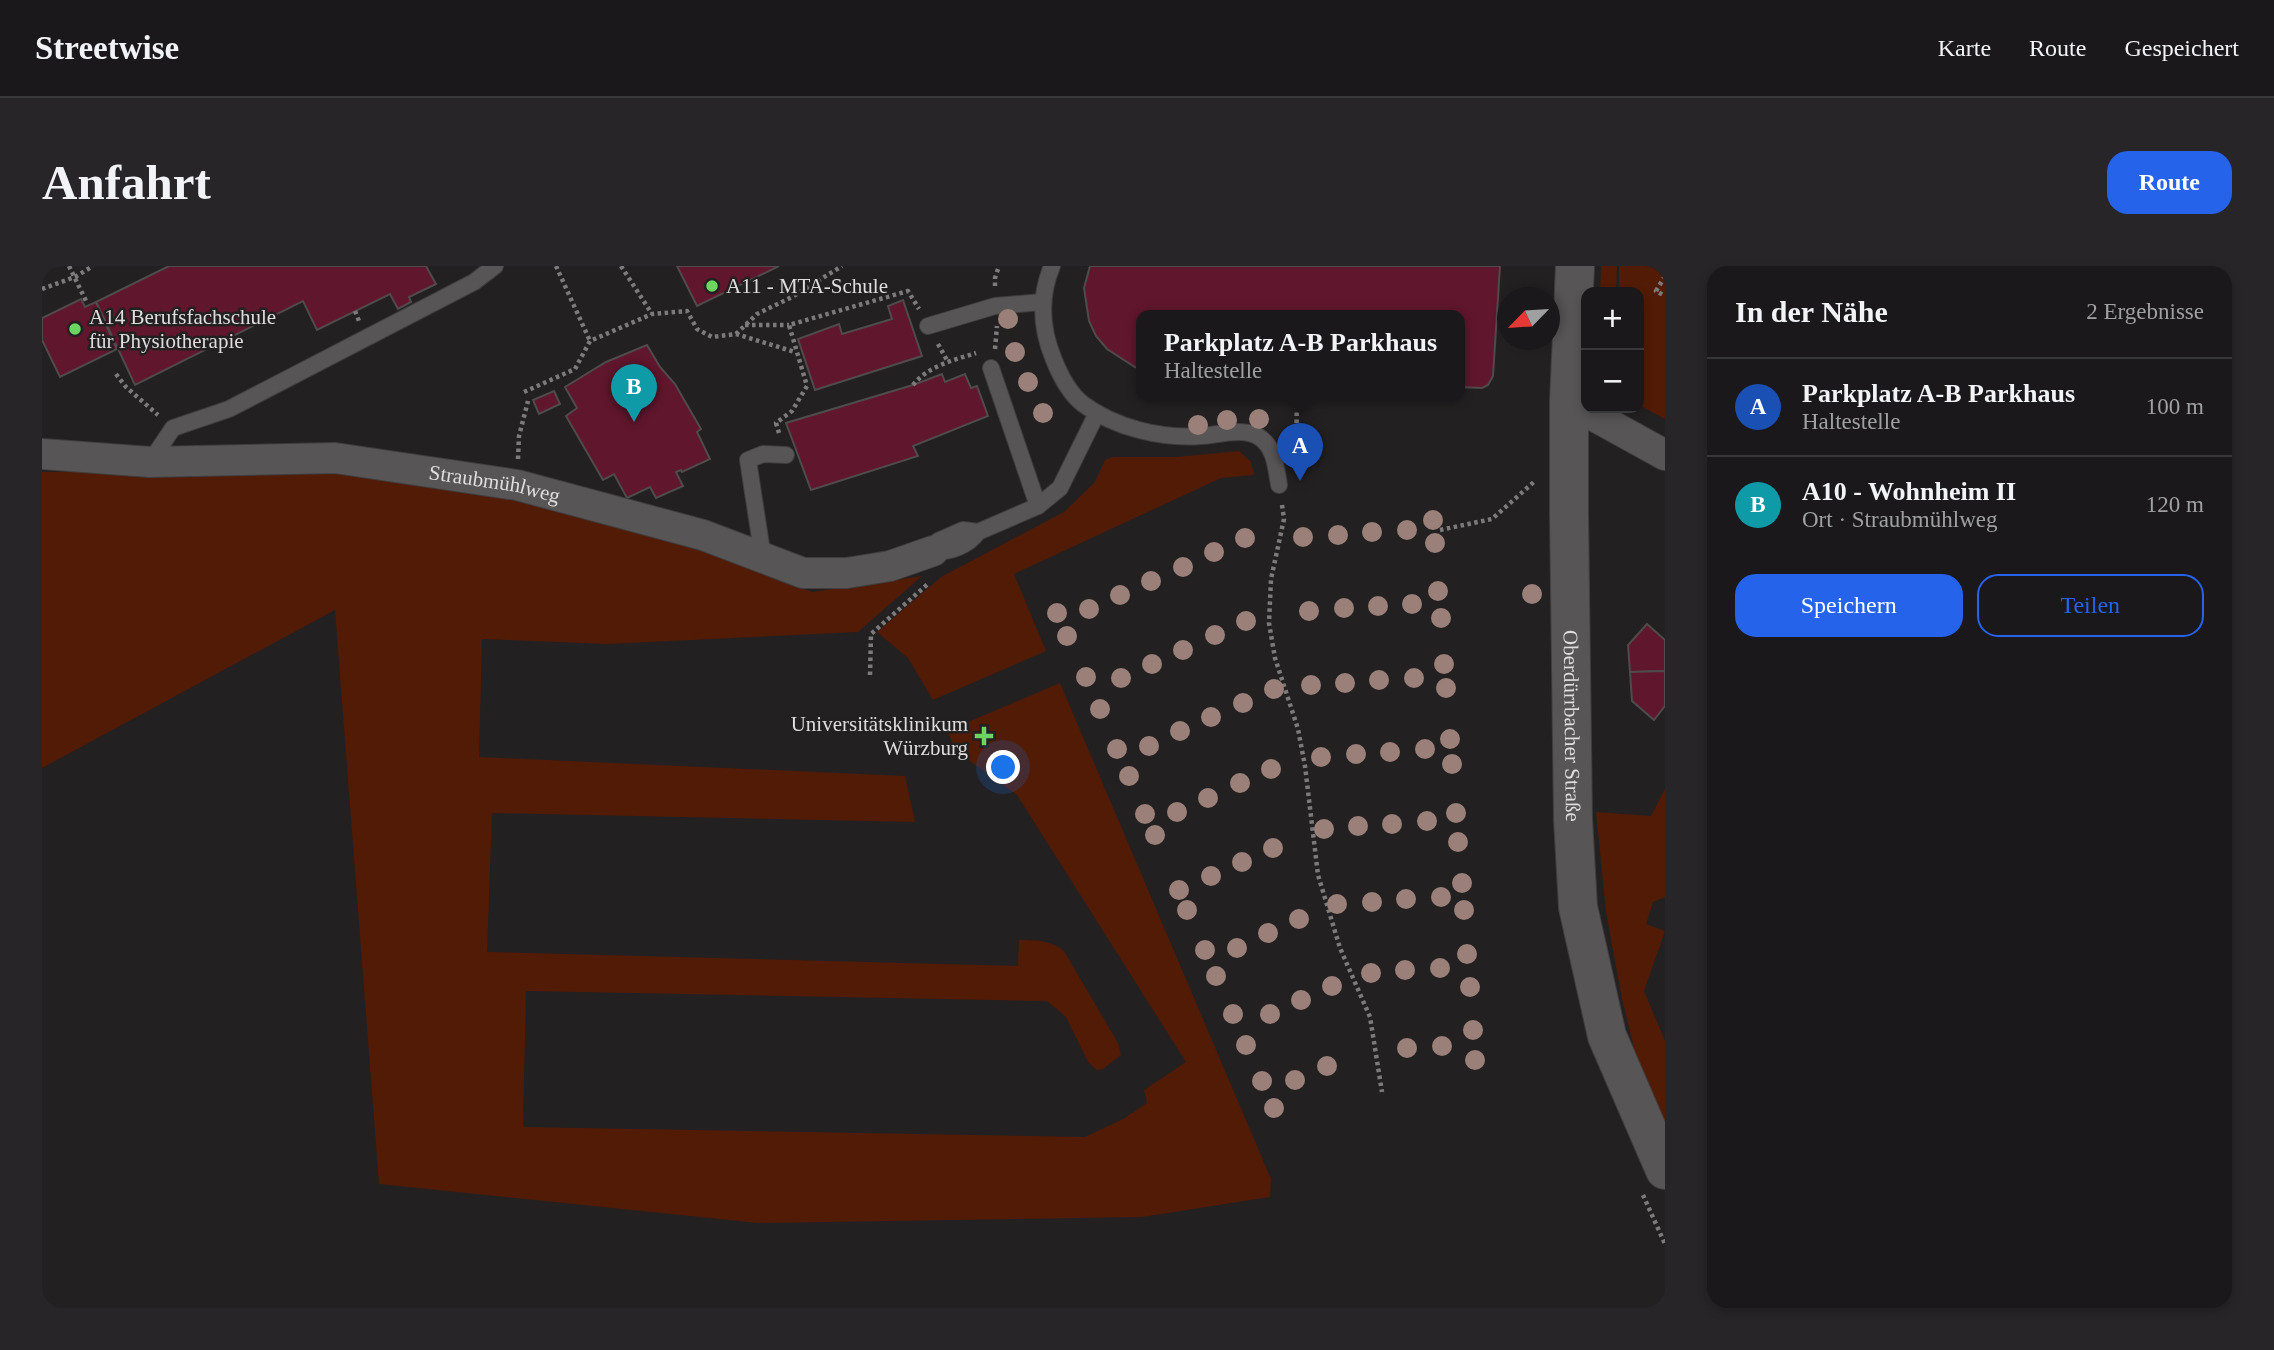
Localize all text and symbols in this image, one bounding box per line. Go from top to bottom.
text: Streetwise [35,30,179,66]
text: Karte [1938,35,1991,61]
text: Route [2029,35,2086,61]
text: Gespeichert [2124,35,2239,61]
button: Route [2107,151,2232,214]
text: Anfahrt [42,155,211,210]
place label: A11 - MTA-Schule [726,274,888,298]
marker: A11 - MTA-Schule [704,278,720,294]
north arrow [1497,287,1560,350]
map controls [1581,287,1644,413]
button: + [1581,287,1644,350]
text: In der Nähe [1735,295,1888,328]
text: 2 Ergebnisse [2086,299,2204,324]
place label: A14 Berufsfachschule für Physiotherapie [89,305,276,353]
popup [1136,310,1465,401]
marker: A14 Berufsfachschule für Physiotherapie [67,321,83,337]
text: Parkplatz A-B Parkhaus [1164,328,1437,357]
button: − [1581,350,1644,413]
text: Haltestelle [1164,358,1262,383]
pin: B [611,364,657,422]
text: Parkplatz A-B Parkhaus [1802,379,2075,408]
text: A [1750,394,1766,419]
text: 100 m [2146,394,2204,419]
text: Haltestelle [1802,409,1900,434]
pin: A [1277,423,1323,481]
street label: Straubmühlweg [427,460,563,508]
text: A10 - Wohnheim II [1802,477,2016,506]
text: B [1750,492,1766,517]
text: 120 m [2146,492,2204,517]
text: Ort · Straubmühlweg [1802,507,1997,532]
button: Speichern [1735,574,1963,637]
button: Teilen [1977,574,2204,637]
street label: Oberdürrbacher Straße [1559,630,1585,822]
place label: Universitätsklinikum Würzburg [791,712,968,760]
marker: Universitätsklinikum Würzburg [974,726,994,746]
your location [986,750,1020,784]

